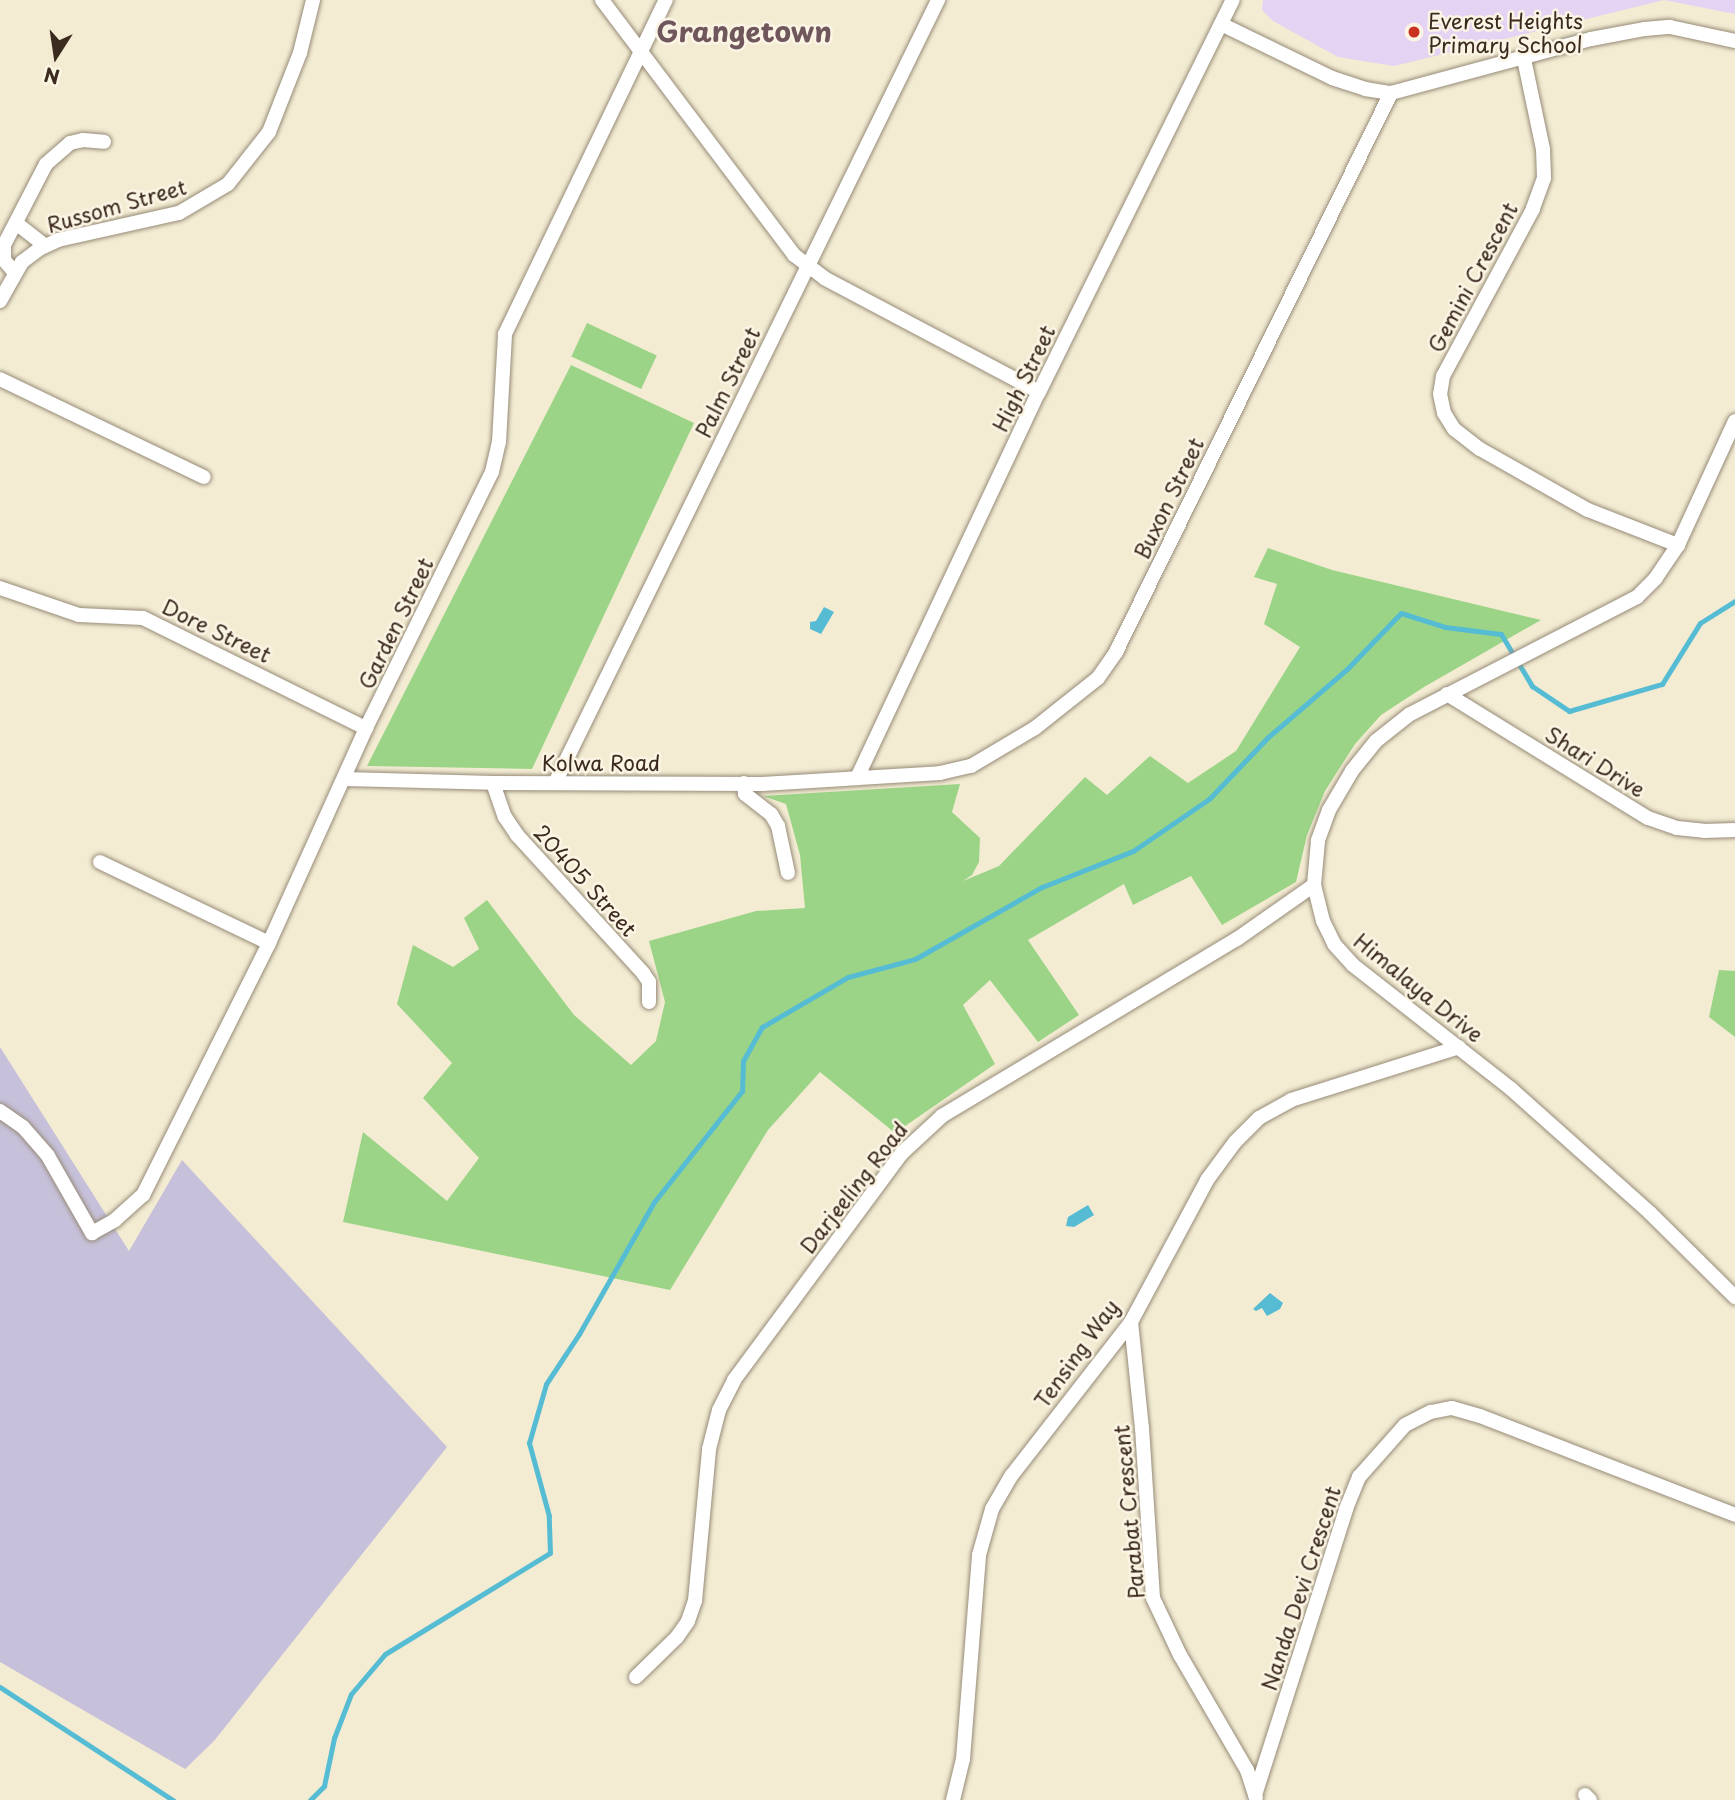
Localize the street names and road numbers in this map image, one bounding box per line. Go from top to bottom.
street label: Russom Street [43,173,189,237]
street label: Gemini Crescent [1422,197,1522,357]
street label: High Street [986,320,1060,436]
street label: Palm Street [689,323,765,441]
street label: Buxon Street [1128,434,1208,562]
street label: Garden Street [352,553,438,693]
street label: Dore Street [158,593,276,667]
street label: Shari Drive [1540,720,1652,802]
street label: Kolwa Road [542,749,660,775]
street label: 20405 Street [530,819,642,941]
street label: Himalaya Drive [1349,927,1489,1047]
street label: Darjeeling Road [794,1116,912,1258]
street label: Tensing Way [1028,1294,1124,1412]
street label: Parabat Crescent [1108,1423,1148,1601]
street label: Nanda Devi Crescent [1255,1483,1345,1693]

